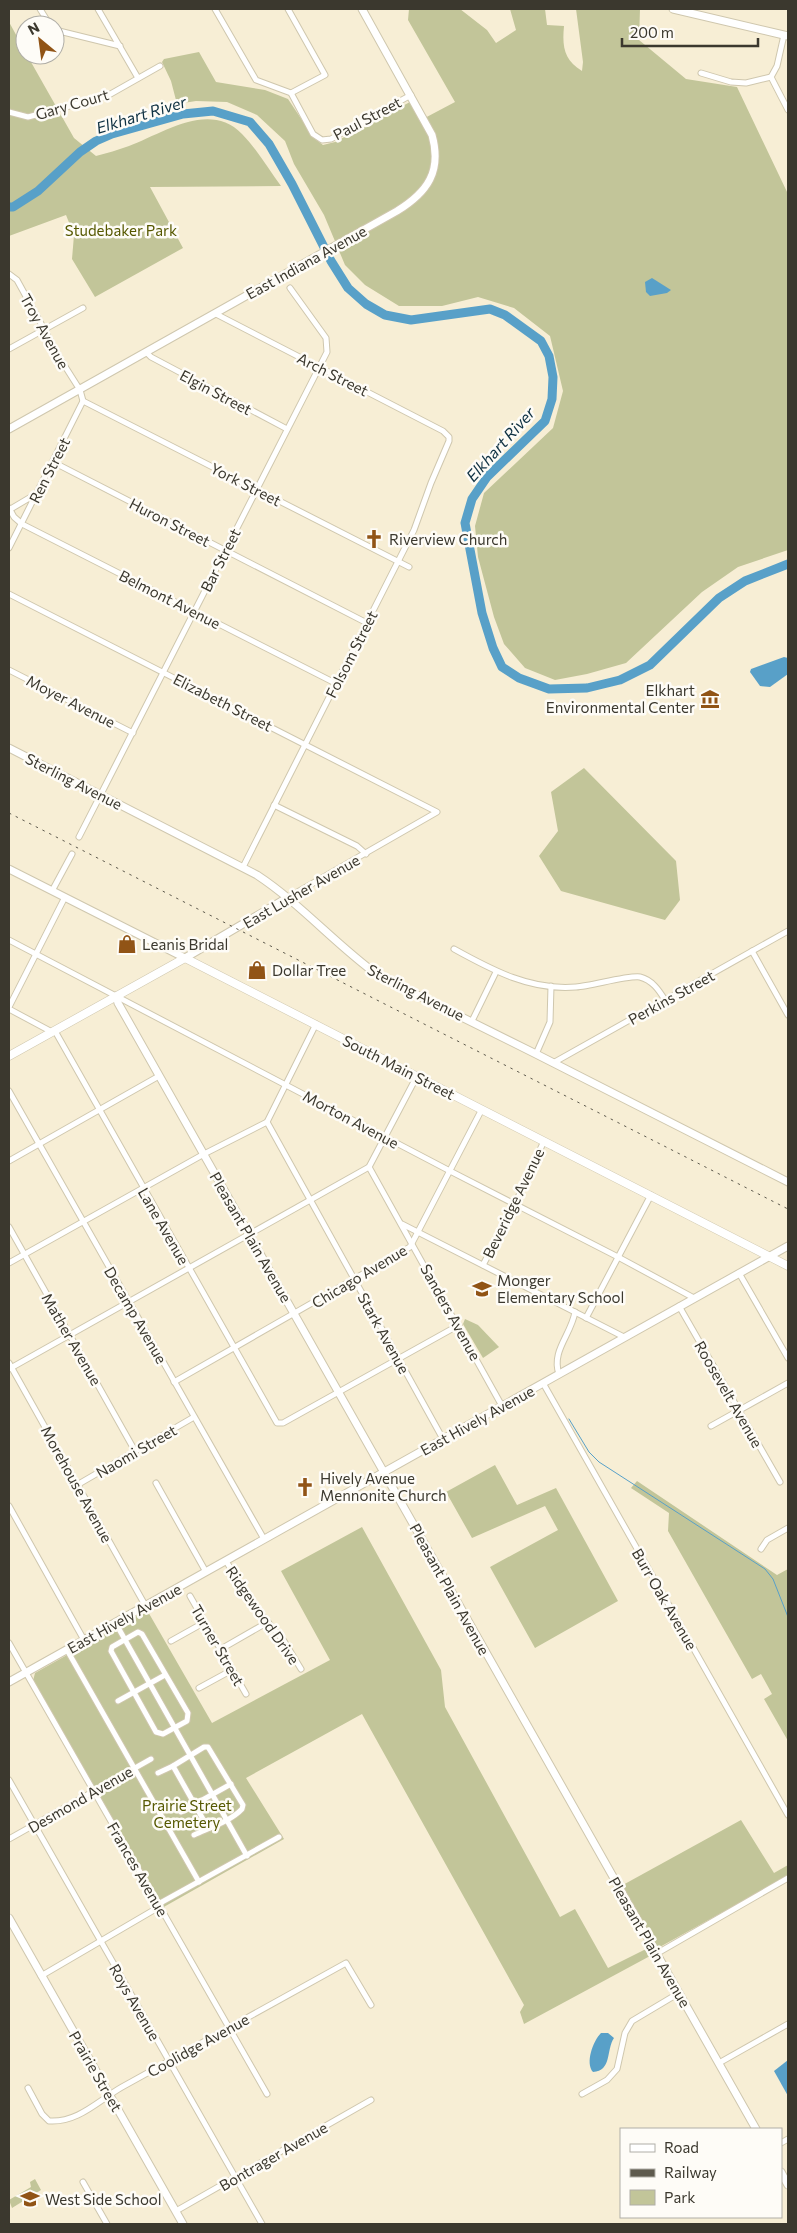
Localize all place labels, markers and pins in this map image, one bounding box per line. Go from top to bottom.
church icon: Riverview Church [363,528,385,550]
place label: Riverview Church [389,530,507,548]
place label: Elkhart Environmental Center [546,681,695,716]
museum icon: Elkhart Environmental Center [699,688,721,710]
shop icon: Leanis Bridal [116,933,138,955]
place label: Leanis Bridal [142,935,228,953]
shop icon: Dollar Tree [246,959,268,981]
place label: Dollar Tree [272,961,346,979]
place label: Monger Elementary School [497,1271,624,1306]
school or university icon: Monger Elementary School [471,1278,493,1300]
place label: Hively Avenue Mennonite Church [320,1469,447,1504]
church icon: Hively Avenue Mennonite Church [294,1476,316,1498]
school or university icon: West Side School [19,2188,41,2210]
place label: West Side School [45,2190,162,2208]

